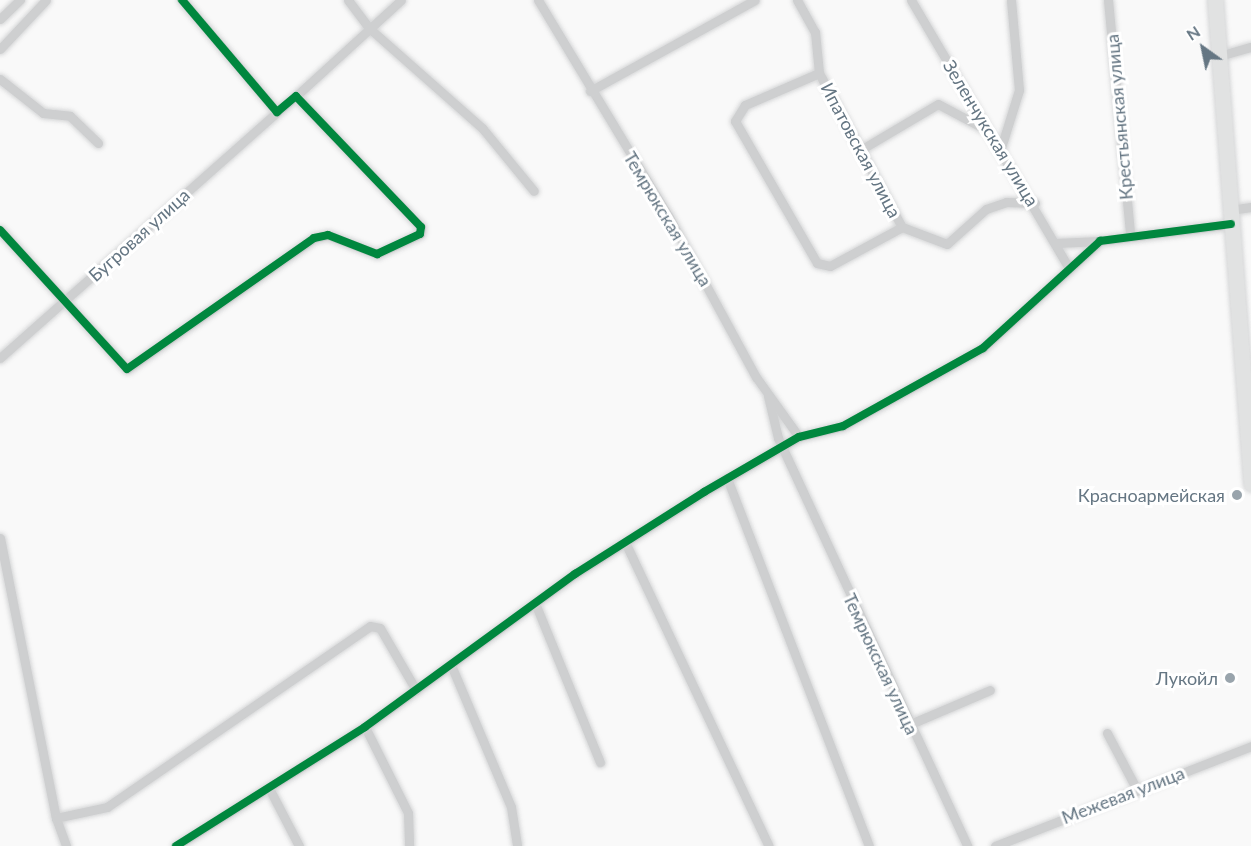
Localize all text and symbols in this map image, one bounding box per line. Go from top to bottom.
north arrow [1173,18,1233,78]
text: N [1183,21,1203,44]
street label: Крестьянская улица [1101,33,1137,201]
street label: Зеленчукская улица [939,56,1043,210]
street label: Ипатовская улица [816,79,906,221]
street label: Темрюкская улица [619,148,717,290]
street label: Бугровая улица [84,184,194,286]
place label: Красноармейская [1078,484,1225,506]
marker: Красноармейская [1230,488,1244,502]
street label: Темрюкская улица [839,590,923,738]
place label: Лукойл [1156,667,1218,689]
marker: Лукойл [1223,671,1237,685]
street label: Межевая улица [1059,762,1187,828]

